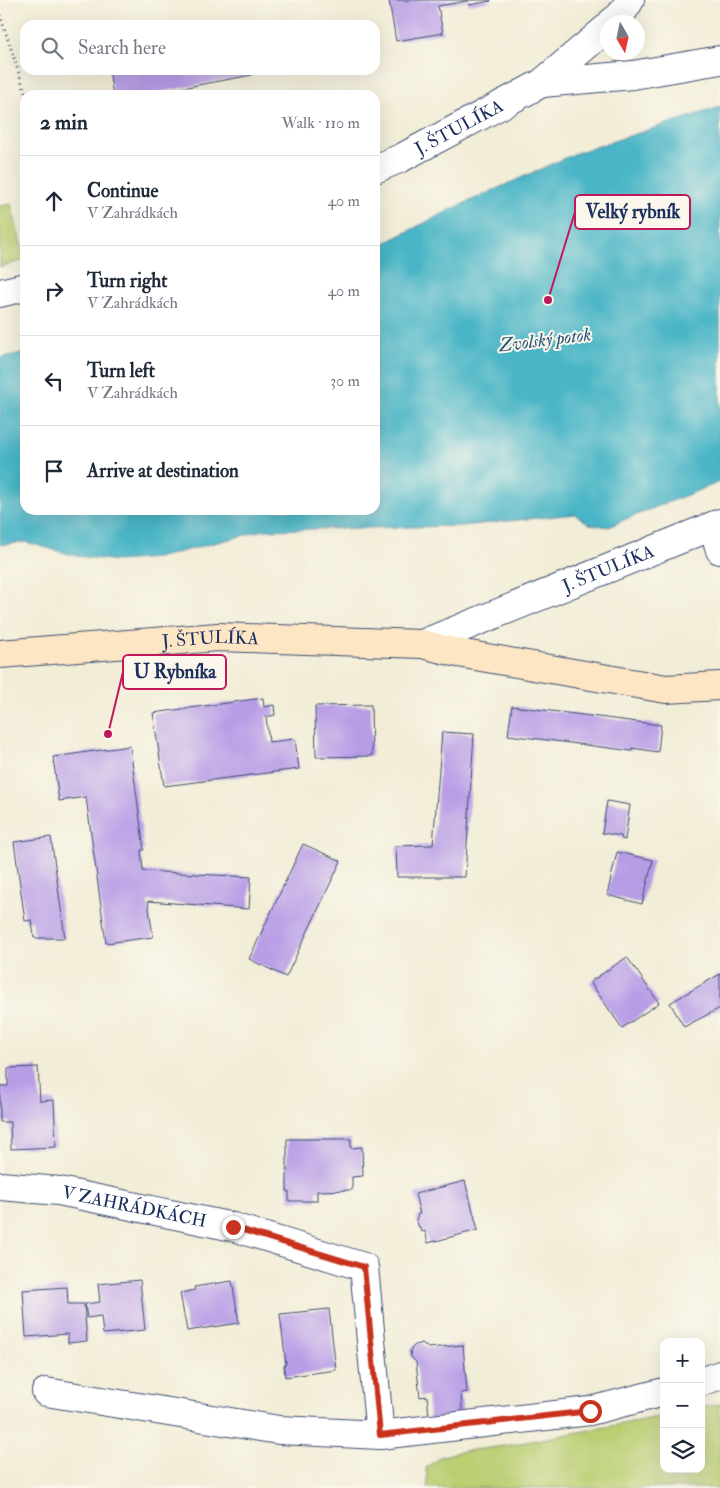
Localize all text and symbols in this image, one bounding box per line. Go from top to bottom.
north arrow [600,15,645,60]
search box [20,20,380,75]
icon: search [38,34,66,62]
text: Search here [78,36,166,60]
street label: J. ŠTULÍKA [410,94,508,161]
text: 2 min [40,109,88,136]
text: Walk · 110 m [282,113,360,133]
text: Continue [87,179,158,203]
icon: ahead [40,187,68,215]
text: 40 m [327,191,360,211]
callout: Velký rybník [575,195,690,229]
text: Velký rybník [585,200,681,225]
text: V Zahrádkách [87,203,178,223]
text: Turn right [87,269,167,293]
icon: right [40,277,68,305]
text: 40 m [327,281,360,301]
text: V Zahrádkách [87,293,178,313]
water label: Zvolský potok [497,322,593,358]
text: Turn left [87,359,155,383]
icon: left [40,367,68,395]
text: 30 m [330,371,360,391]
text: V Zahrádkách [87,383,178,403]
icon: arrive [40,457,68,485]
text: Arrive at destination [87,459,239,483]
street label: J. ŠTULÍKA [558,540,658,598]
street label: J. ŠTULÍKA [160,626,260,653]
callout: U Rybníka [123,655,226,689]
text: U Rybníka [134,660,217,685]
street label: V ZAHRÁDKÁCH [60,1181,208,1233]
route end [222,1216,245,1239]
map controls [660,1338,705,1473]
button: + [660,1338,705,1383]
button: − [660,1383,705,1428]
route start [579,1400,602,1423]
button: layers [660,1428,705,1473]

